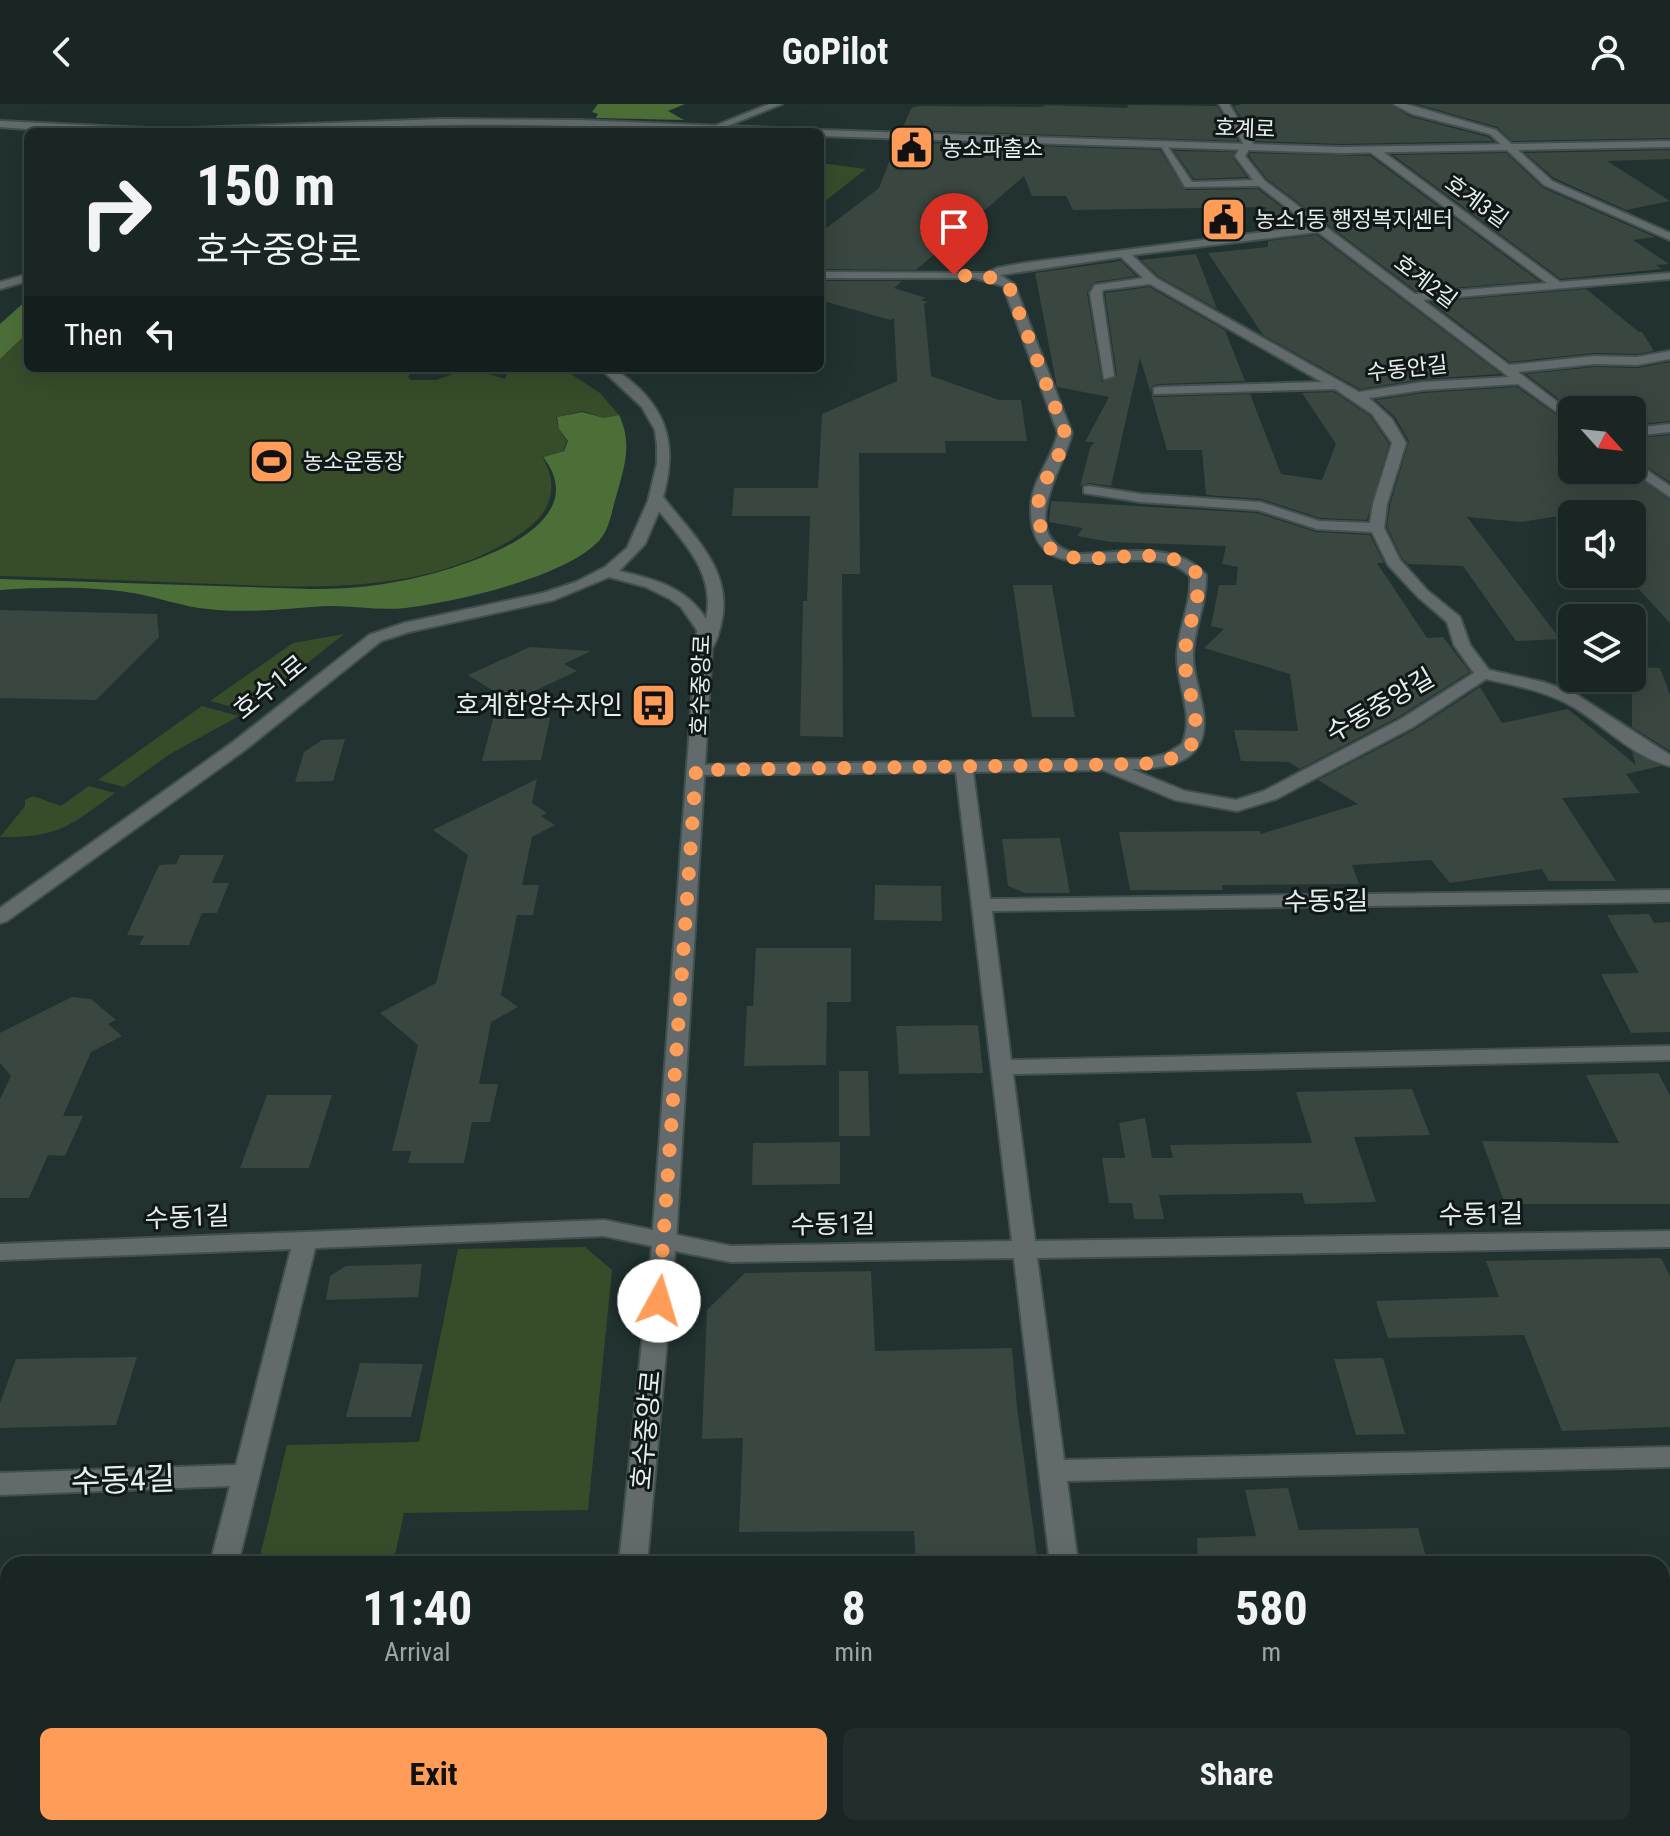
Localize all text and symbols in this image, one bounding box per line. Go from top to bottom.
icon: back [40,30,84,74]
icon: person [1586,30,1630,74]
text: GoPilot [782,31,888,73]
street label: 호계로 [1214,115,1276,142]
public building icon: 농소파출소 [887,124,935,172]
place label: 농소파출소 [942,136,1043,161]
text: 150 m [196,153,335,219]
icon: right [64,160,168,264]
street label: 호계3길 [1440,170,1513,233]
pin [920,193,988,275]
public building icon: 농소1동 행정복지센터 [1200,195,1248,243]
icon: arrive [932,205,976,249]
place label: 농소1동 행정복지센터 [1255,207,1453,232]
text: 호수중앙로 [196,229,362,271]
street label: 호계2길 [1390,250,1462,313]
icon: left [139,312,183,356]
text: Then [64,317,123,352]
street label: 수동안길 [1365,352,1449,385]
north arrow [1558,396,1646,484]
map controls [1558,396,1646,692]
sports icon: 농소운동장 [248,437,296,485]
place label: 농소운동장 [303,449,404,474]
button: sound [1558,500,1646,588]
button: layers [1558,604,1646,692]
street label: 호수중앙로 [686,634,715,736]
street label: 호수1로 [228,649,312,725]
street label: 수동중앙길 [1321,662,1439,748]
bus stop icon: 호계한양수자인 [630,681,678,729]
place label: 호계한양수자인 [456,690,623,720]
street label: 수동5길 [1283,885,1369,917]
street label: 수동1길 [1438,1198,1524,1230]
street label: 수동1길 [144,1201,230,1233]
street label: 수동1길 [790,1208,876,1240]
position arrow [617,1259,701,1343]
street label: 호수중앙로 [626,1369,666,1491]
street label: 수동4길 [70,1459,176,1501]
text: 11:40 [362,1580,472,1637]
text: 8 [842,1580,866,1637]
text: 580 [1235,1580,1308,1637]
text: Arrival [384,1637,450,1667]
text: min [835,1637,873,1667]
text: m [1262,1637,1281,1667]
button: Exit [40,1728,827,1820]
button: Share [843,1728,1630,1820]

